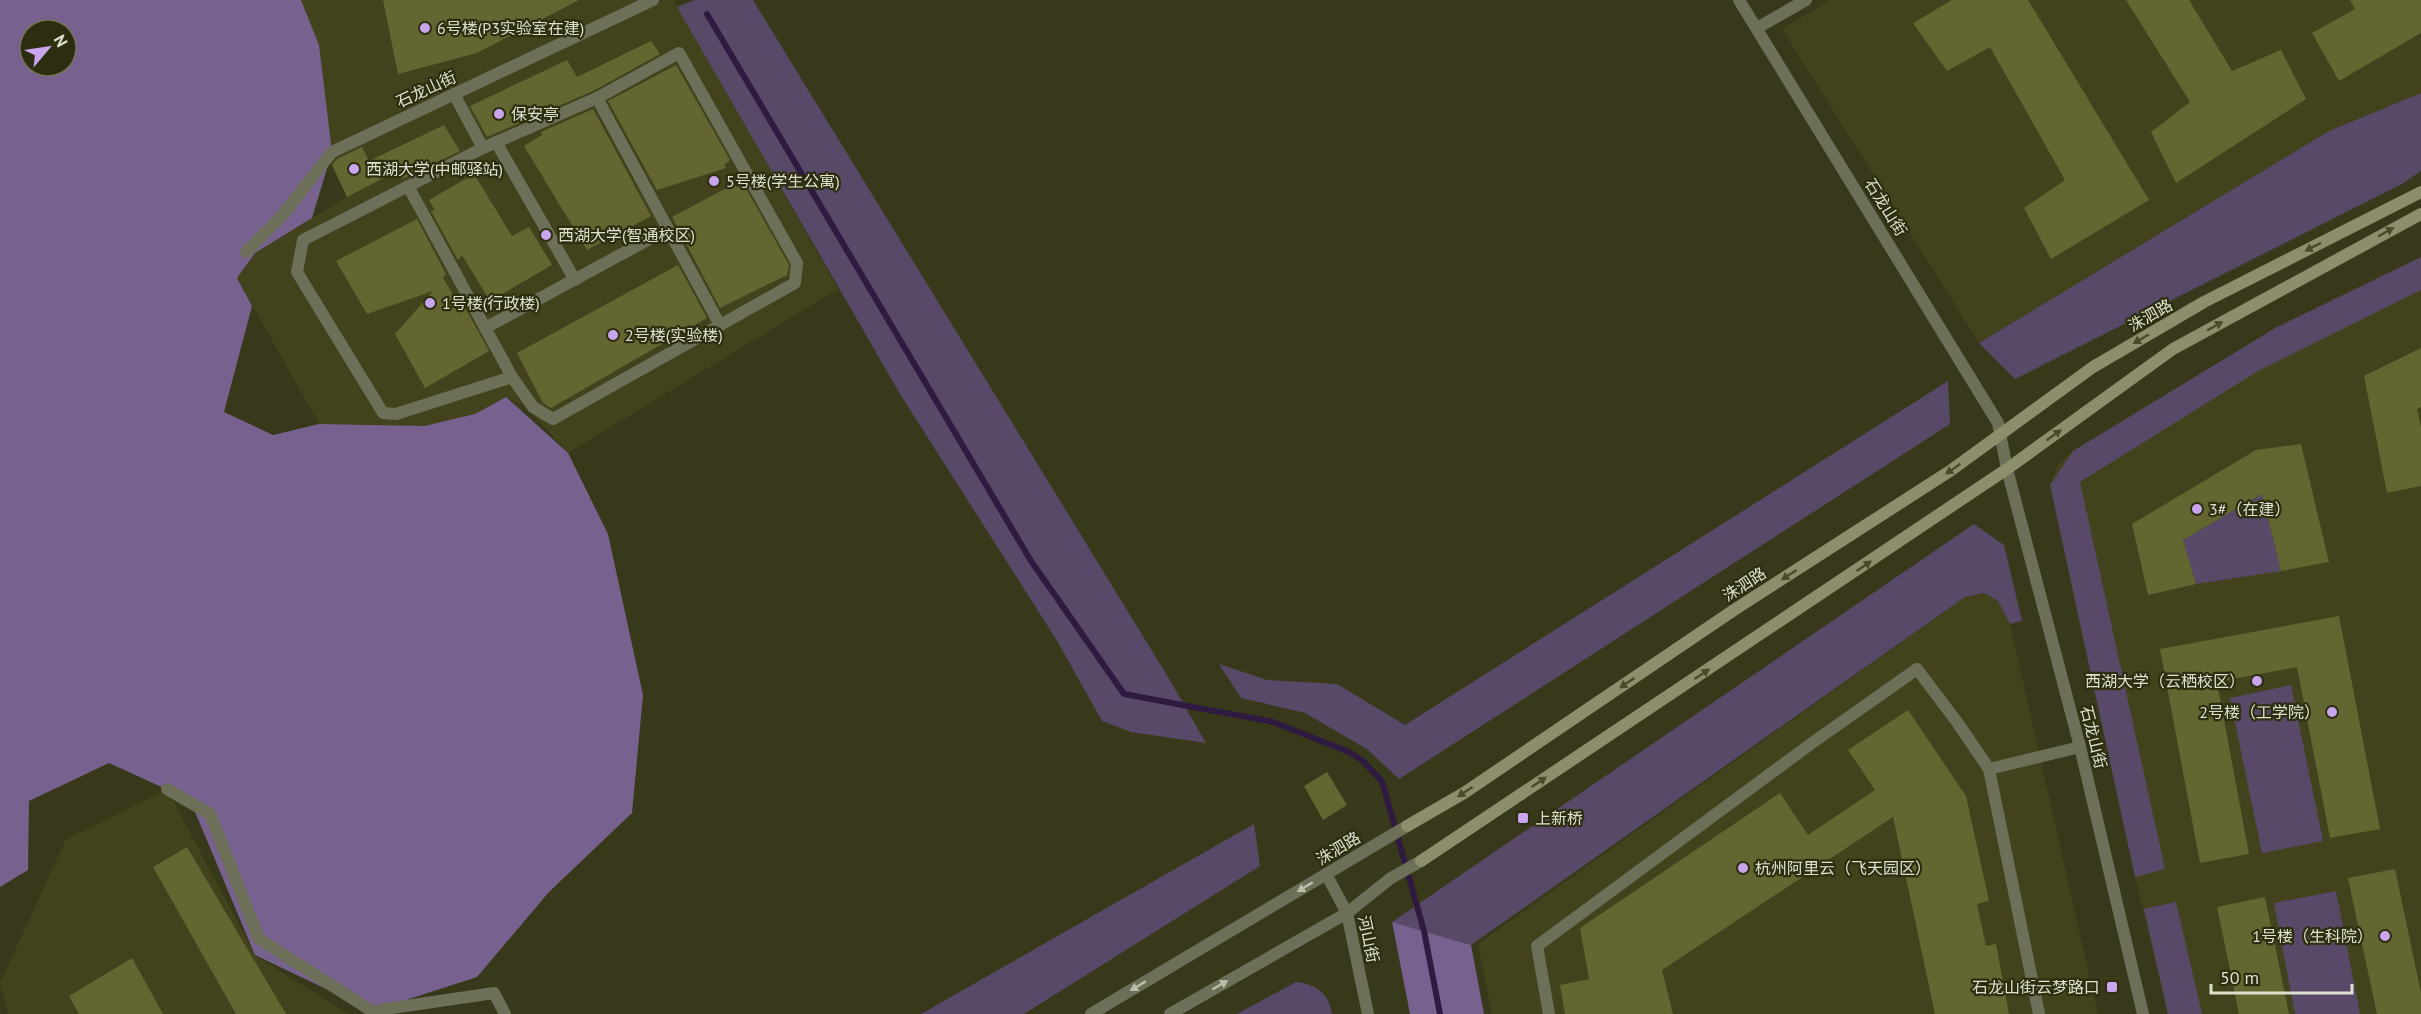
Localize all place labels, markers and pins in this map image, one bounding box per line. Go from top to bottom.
place label: 6号楼(P3实验室在建) [437,18,584,38]
marker: 6号楼(P3实验室在建) [418,21,432,35]
place label: 保安亭 [511,104,559,124]
marker: 保安亭 [492,107,506,121]
place label: 西湖大学(中邮驿站) [366,159,503,179]
marker: 西湖大学(中邮驿站) [347,162,361,176]
place label: 5号楼(学生公寓) [726,171,840,191]
marker: 5号楼(学生公寓) [707,174,721,188]
place label: 西湖大学(智通校区) [558,225,695,245]
marker: 西湖大学(智通校区) [539,228,553,242]
place label: 1号楼(行政楼) [442,293,540,313]
marker: 1号楼(行政楼) [423,296,437,310]
place label: 2号楼(实验楼) [625,325,723,345]
marker: 2号楼(实验楼) [606,328,620,342]
place label: 3#（在建） [2209,499,2290,519]
marker: 3#（在建） [2190,502,2204,516]
place label: 西湖大学（云栖校区） [2085,671,2245,691]
marker: 西湖大学（云栖校区） [2250,674,2264,688]
place label: 2号楼（工学院） [2199,702,2320,722]
marker: 2号楼（工学院） [2325,705,2339,719]
place label: 上新桥 [1535,808,1583,828]
marker: 上新桥 [1516,811,1530,825]
place label: 杭州阿里云（飞天园区） [1755,858,1931,878]
marker: 杭州阿里云（飞天园区） [1736,861,1750,875]
place label: 1号楼（生科院） [2252,926,2373,946]
marker: 1号楼（生科院） [2378,929,2392,943]
place label: 石龙山街云梦路口 [1972,977,2100,997]
marker: 石龙山街云梦路口 [2105,980,2119,994]

